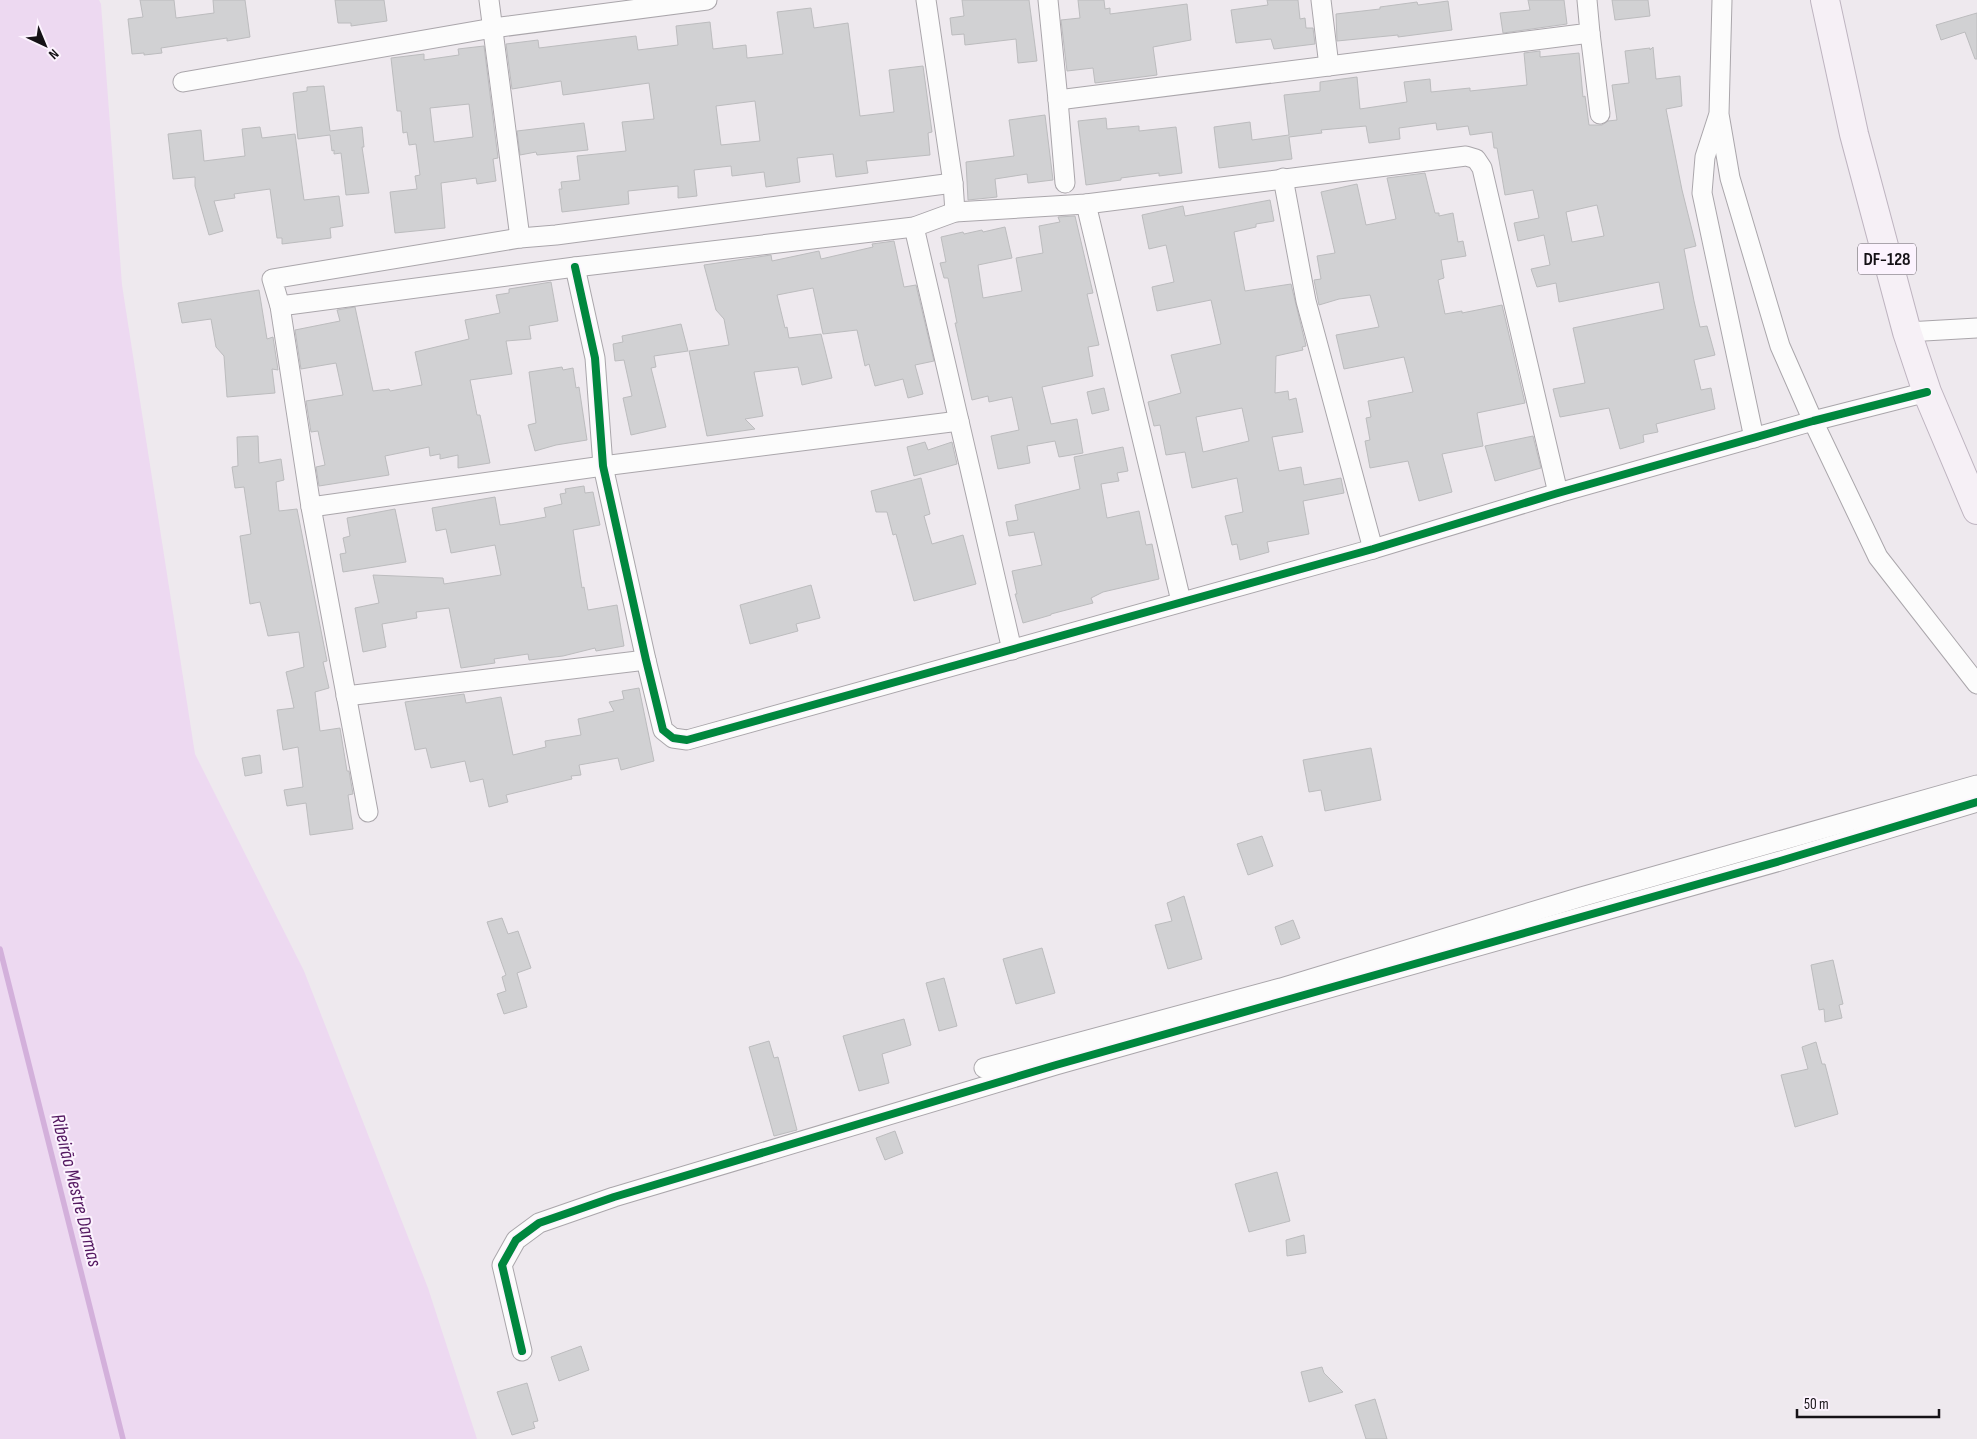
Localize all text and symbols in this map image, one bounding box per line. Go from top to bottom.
north arrow [20,20,70,70]
text: N [45,45,62,63]
road number: DF-128 [1858,243,1916,274]
water label: Ribeirão Mestre Darmas [45,1111,107,1269]
scale bar [1797,1386,1940,1418]
text: 50 m [1804,1395,1829,1414]

